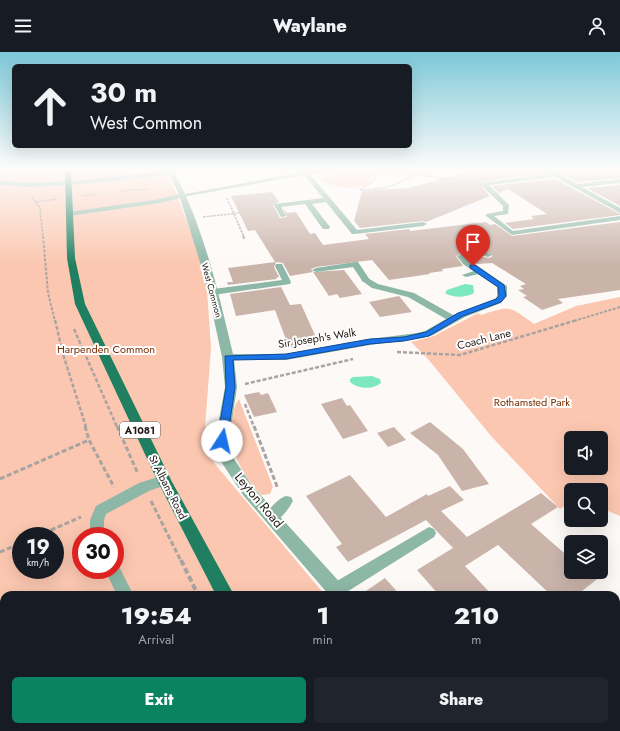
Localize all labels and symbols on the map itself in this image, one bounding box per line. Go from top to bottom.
pin [456,225,490,266]
street label: West Common [198,261,226,319]
street label: Sir Joseph's Walk [277,324,357,352]
street label: Coach Lane [455,325,513,353]
park label: Harpenden Common [57,341,155,357]
park label: Rothamsted Park [494,394,570,410]
position arrow [201,420,243,462]
road number: A1081 [120,422,160,438]
street label: St Albans Road [145,452,191,522]
street label: Leyton Road [230,468,288,532]
speed limit sign: 30 [72,527,124,579]

